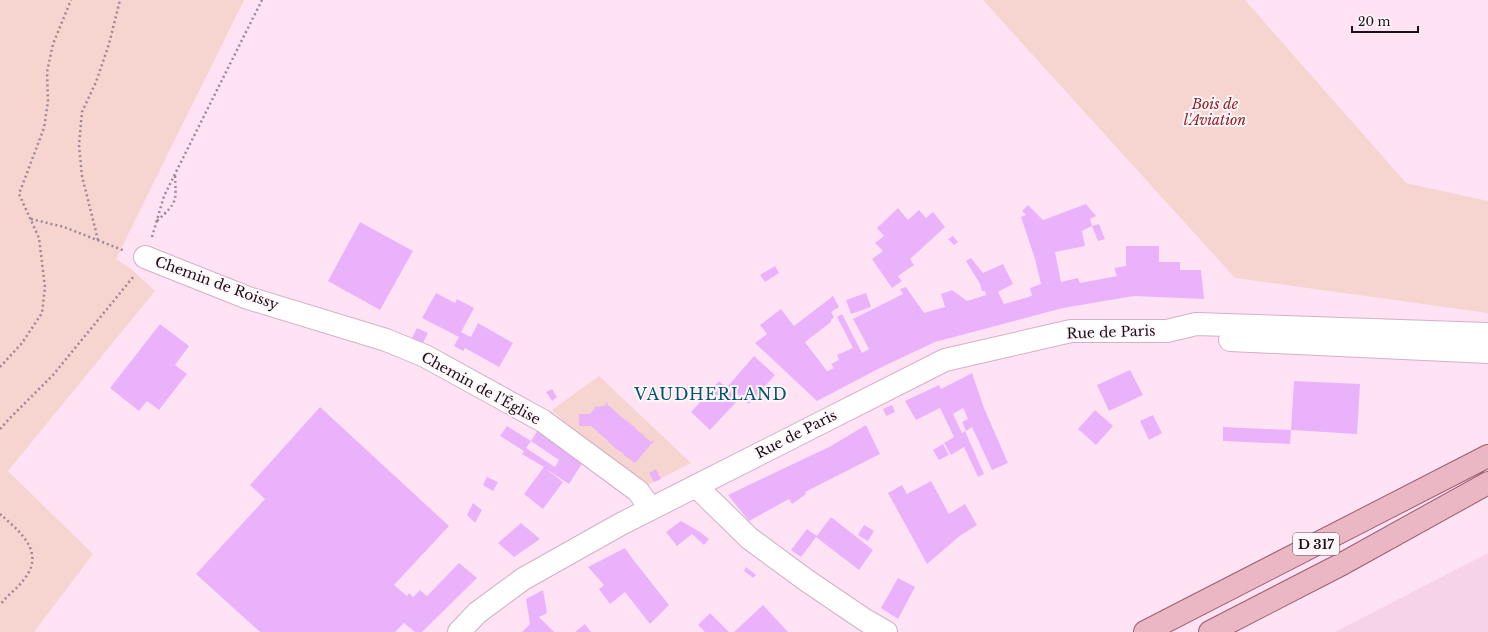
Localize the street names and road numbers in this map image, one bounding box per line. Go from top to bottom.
street label: Chemin de Roissy [153,252,281,314]
street label: Rue de Paris [1066,321,1156,343]
street label: Chemin de l'Église [418,348,544,428]
street label: Rue de Paris [752,406,840,462]
road number: D 317 [1293,533,1339,555]

